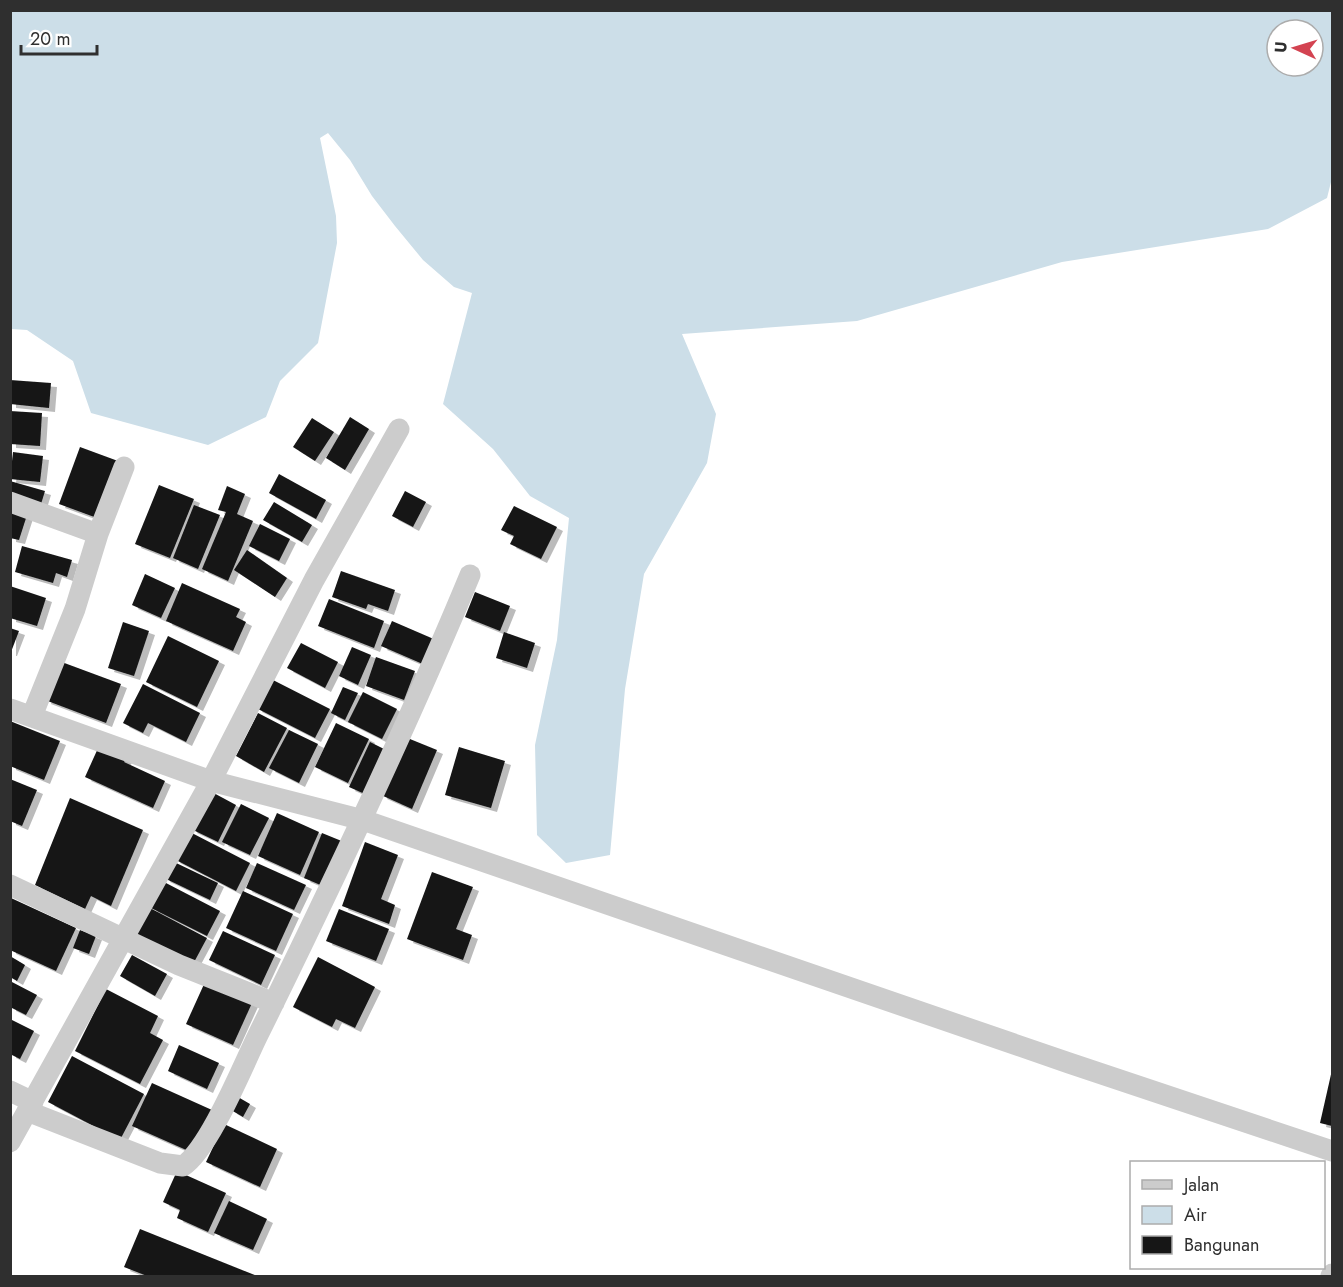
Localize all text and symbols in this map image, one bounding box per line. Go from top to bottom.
scale bar [21,18,98,56]
north arrow [1265,18,1325,78]
text: 20 m [30,26,70,52]
text: U [1269,41,1292,53]
legend [1130,1161,1325,1269]
text: Jalan [1182,1172,1219,1198]
text: Air [1184,1202,1208,1228]
text: Bangunan [1184,1232,1259,1258]

